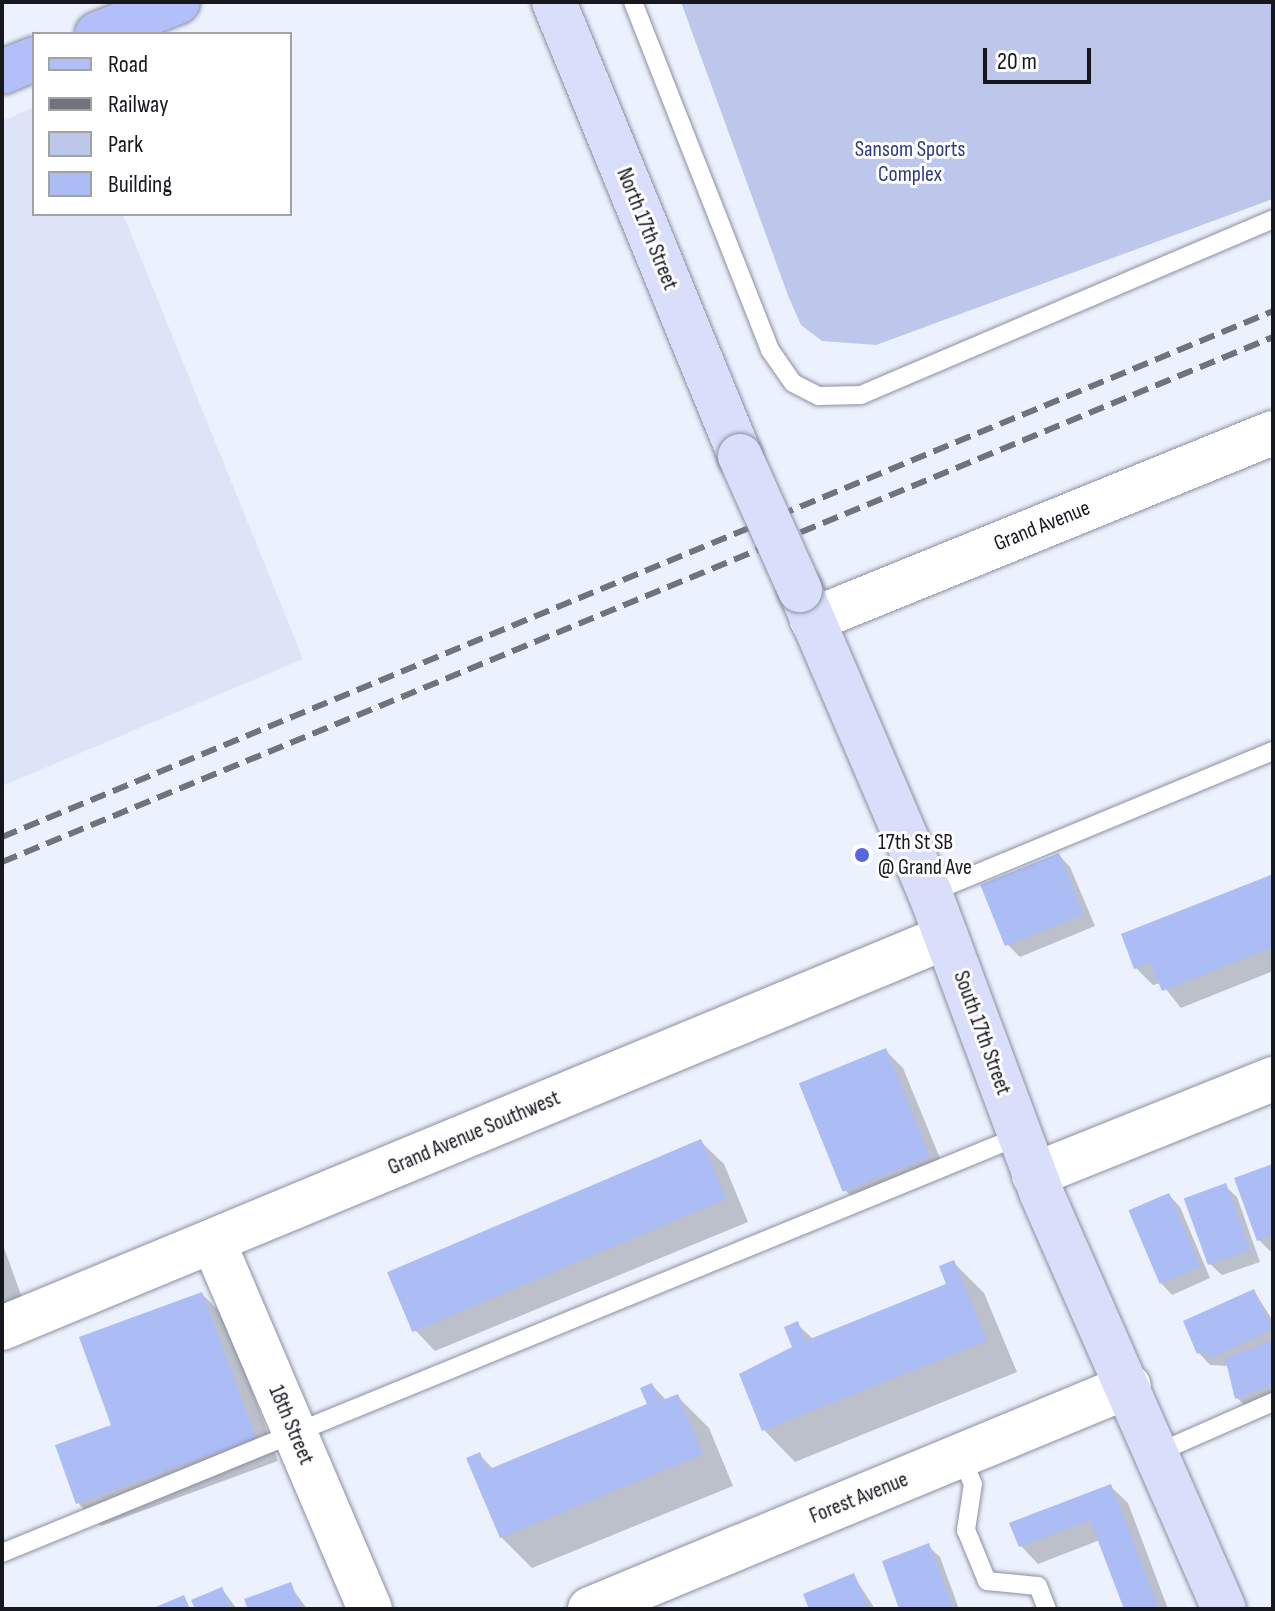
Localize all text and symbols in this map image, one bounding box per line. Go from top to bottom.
legend [32,32,292,216]
scale bar [987,32,1095,82]
text: 20 m [997,47,1037,76]
text: Road [108,50,148,79]
text: Railway [108,90,168,119]
text: Park [108,130,143,159]
park label: Sansom Sports Complex [855,136,965,188]
street label: North 17th Street [611,164,683,294]
text: Building [108,170,172,199]
street label: Grand Avenue [990,495,1094,557]
place label: 17th St SB @ Grand Ave [878,829,972,880]
marker: 17th St SB @ Grand Ave [853,846,871,864]
street label: South 17th Street [947,967,1017,1099]
street label: Grand Avenue Southwest [384,1085,564,1181]
street label: 18th Street [263,1381,319,1469]
street label: Forest Avenue [806,1466,912,1530]

